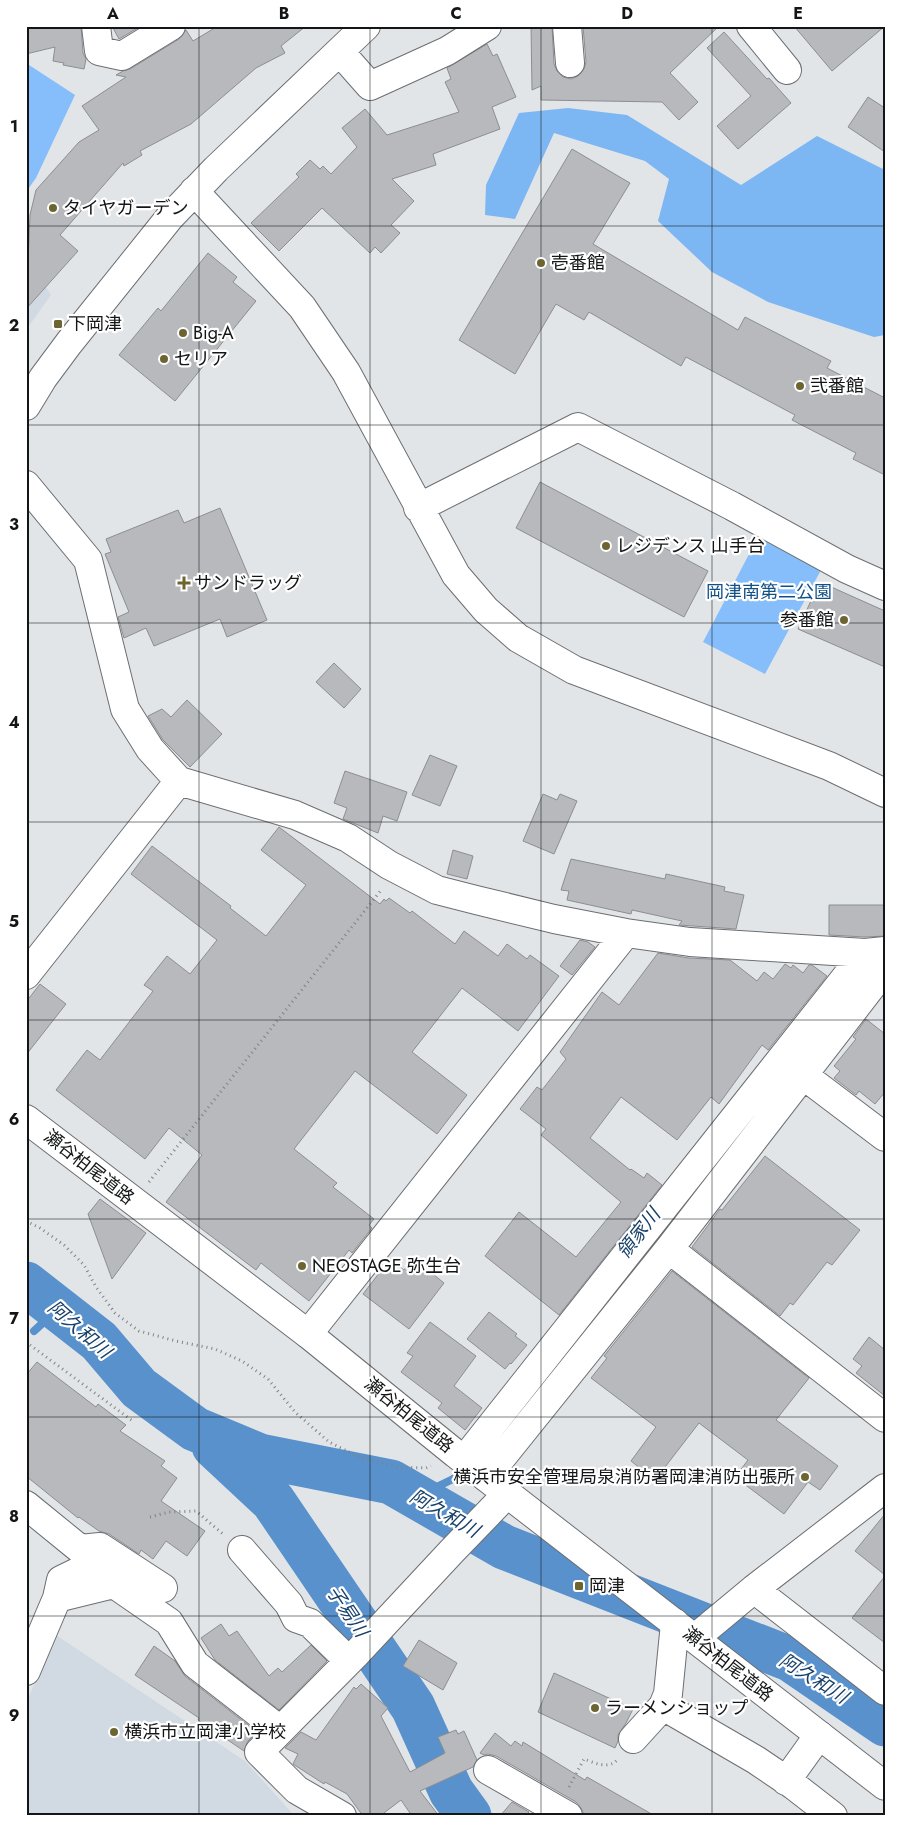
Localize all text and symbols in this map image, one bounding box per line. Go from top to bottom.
text: A [106,2,119,25]
text: B [279,2,289,25]
text: C [450,2,462,25]
text: D [621,2,633,25]
text: E [793,2,803,25]
text: 1 [10,115,18,138]
place label: タイヤガーデン [63,195,188,221]
marker: タイヤガーデン [47,202,59,214]
place label: 壱番館 [551,250,605,276]
marker: 壱番館 [535,257,547,269]
place label: 下岡津 [68,311,122,337]
text: 2 [9,314,19,337]
marker: 下岡津 [52,318,64,330]
place label: Big-A [193,320,234,346]
marker: Big-A [177,327,189,339]
place label: セリア [174,346,228,372]
marker: セリア [158,353,170,365]
place label: 弐番館 [810,373,864,399]
marker: 弐番館 [794,380,806,392]
text: 3 [9,513,19,536]
place label: レジデンス 山手台 [616,533,765,559]
marker: レジデンス 山手台 [600,540,612,552]
place label: サンドラッグ [194,570,302,596]
marker: サンドラッグ [178,577,190,589]
park label: 岡津南第二公園 [706,579,832,605]
place label: 参番館 [780,607,834,633]
marker: 参番館 [838,614,850,626]
text: 4 [8,711,20,734]
text: 5 [9,910,19,933]
text: 6 [9,1108,19,1131]
street label: 瀬谷柏尾道路 [38,1124,140,1210]
water label: 領家川 [610,1201,668,1264]
place label: NEOSTAGE 弥生台 [312,1253,461,1279]
marker: NEOSTAGE 弥生台 [296,1260,308,1272]
water label: 阿久和川 [42,1294,119,1366]
text: 7 [9,1307,19,1330]
street label: 瀬谷柏尾道路 [359,1371,459,1459]
place label: 横浜市安全管理局泉消防署岡津消防出張所 [453,1464,795,1490]
marker: 横浜市安全管理局泉消防署岡津消防出張所 [799,1471,811,1483]
water label: 阿久和川 [405,1483,486,1545]
text: 8 [9,1505,19,1528]
place label: 岡津 [589,1573,625,1599]
water label: 子易川 [320,1580,376,1644]
marker: 岡津 [573,1580,585,1592]
street label: 瀬谷柏尾道路 [677,1621,779,1707]
water label: 阿久和川 [774,1647,855,1711]
place label: ラーメンショップ [605,1695,748,1721]
marker: ラーメンショップ [589,1702,601,1714]
text: 9 [9,1704,19,1727]
place label: 横浜市立岡津小学校 [124,1719,286,1745]
marker: 横浜市立岡津小学校 [108,1726,120,1738]

